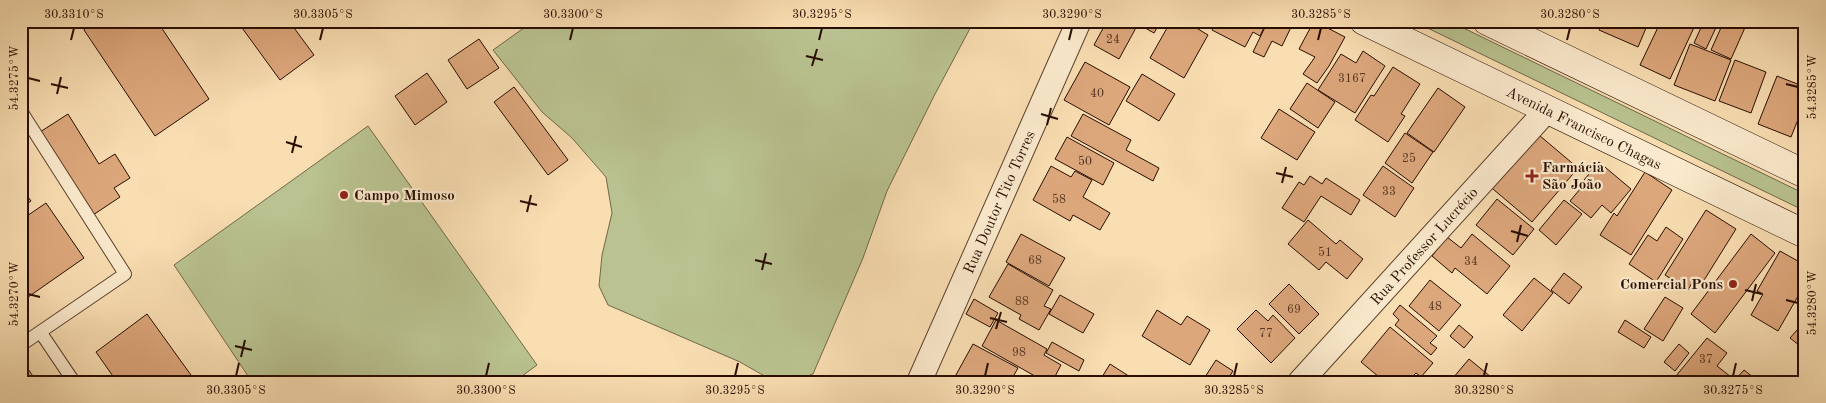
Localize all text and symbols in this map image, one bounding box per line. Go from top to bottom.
text: 30.3305°S [293,8,353,21]
text: 30.3295°S [792,8,852,21]
text: 30.3285°S [1291,8,1351,21]
text: 30.3310°S [44,9,104,21]
text: 30.3300°S [543,9,603,21]
text: 30.3290°S [1042,9,1102,21]
text: 30.3280°S [1540,9,1600,21]
house number: 24 [1106,34,1120,46]
text: 54.3275°W [8,45,21,110]
text: 54.3285°W [1806,54,1819,119]
house number: 3167 [1338,73,1366,85]
street label: Avenida Francisco Chagas [1503,85,1663,174]
house number: 40 [1090,88,1104,100]
street label: Rua Doutor Tito Torres [962,129,1039,276]
house number: 25 [1402,152,1416,165]
house number: 50 [1078,155,1092,168]
place label: Farmácia São João [1542,161,1605,193]
marker: Farmácia São João [1526,170,1538,182]
street label: Rua Professor Lucrécio [1369,185,1482,309]
house number: 33 [1382,186,1396,198]
marker: Campo Mimoso [338,189,350,201]
place label: Campo Mimoso [354,189,455,204]
house number: 58 [1052,193,1066,206]
house number: 51 [1318,246,1332,259]
house number: 68 [1028,255,1042,267]
house number: 34 [1464,256,1478,268]
text: 54.3270°W [8,261,21,326]
text: 54.3280°W [1806,270,1819,335]
place label: Comercial Pons [1620,278,1723,293]
marker: Comercial Pons [1727,278,1739,290]
house number: 88 [1015,296,1029,308]
house number: 48 [1428,301,1442,313]
house number: 69 [1287,304,1301,316]
house number: 77 [1259,328,1273,340]
house number: 98 [1012,347,1026,359]
house number: 37 [1699,354,1713,366]
text: 30.3305°S [206,384,266,397]
text: 30.3295°S [705,384,765,397]
text: 30.3285°S [1204,384,1264,397]
text: 30.3275°S [1703,384,1763,397]
text: 30.3300°S [456,385,516,397]
text: 30.3290°S [955,385,1015,397]
text: 30.3280°S [1454,385,1514,397]

